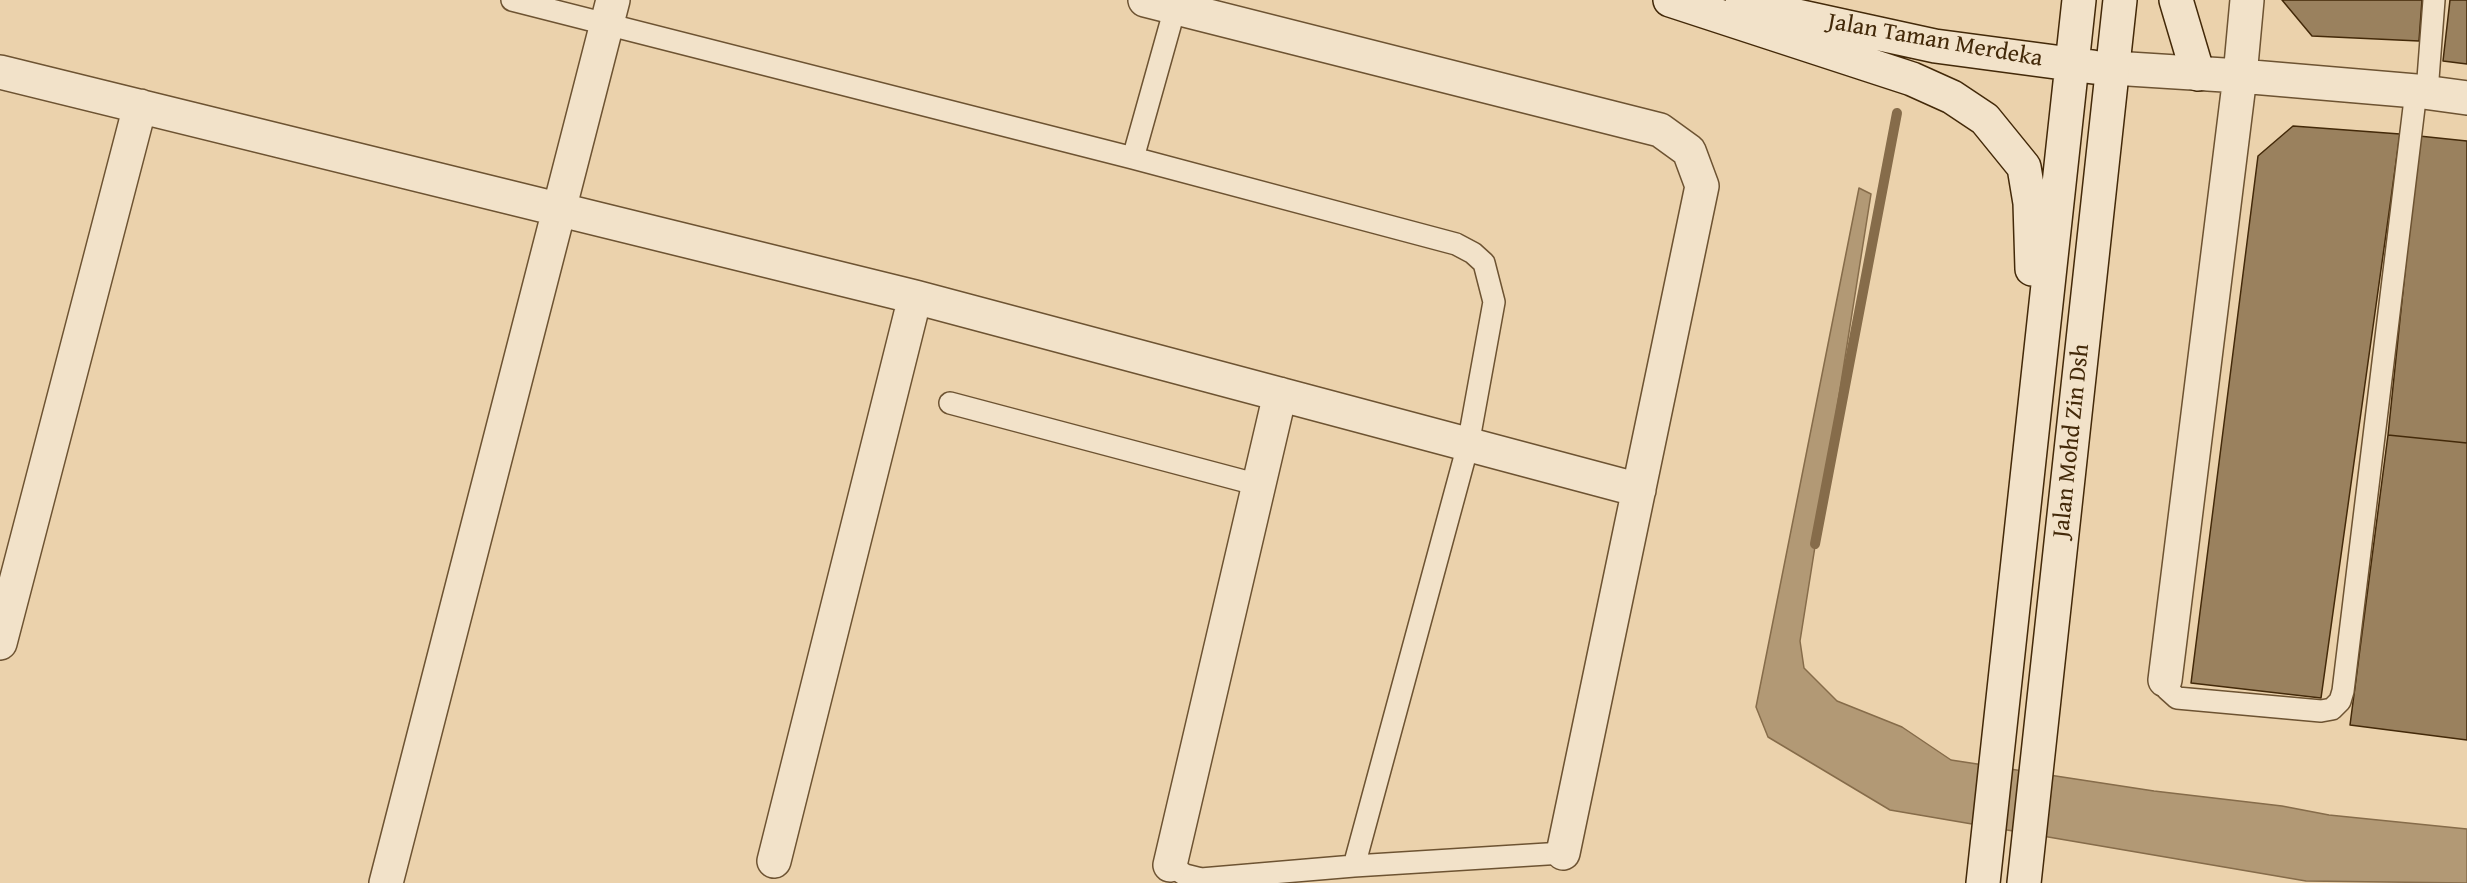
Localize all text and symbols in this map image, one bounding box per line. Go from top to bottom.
street label: Jalan Taman Merdeka [1825,8,2045,74]
street label: Jalan Mohd Zin Dsh [2047,343,2097,539]

